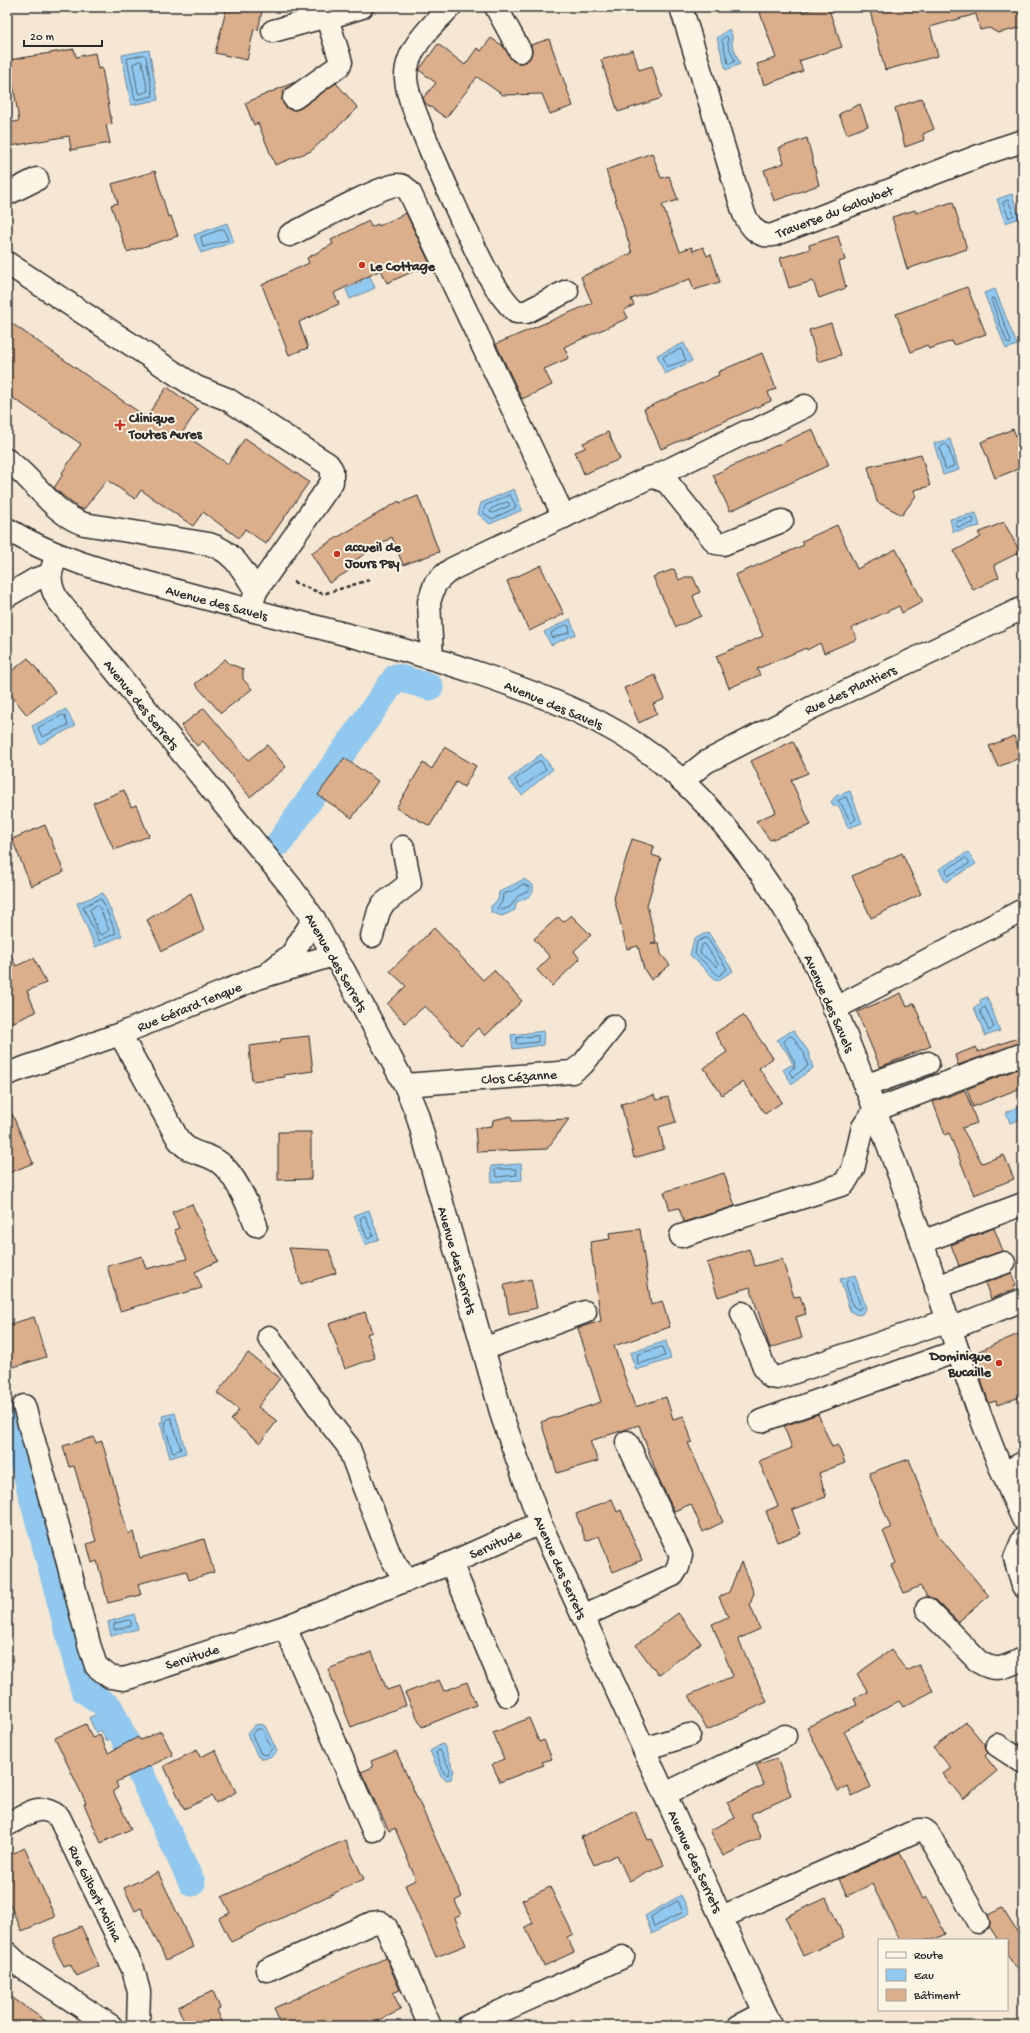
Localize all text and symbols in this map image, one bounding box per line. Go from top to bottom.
scale bar [24,22,102,48]
text: 20 m [30,31,55,45]
street label: Traverse du Galoubet [773,183,897,244]
place label: Le Cottage [370,259,436,276]
marker: Le Cottage [357,260,367,270]
place label: Clinique Toutes Aures [128,411,203,444]
marker: Clinique Toutes Aures [114,419,126,431]
place label: accueil de Jours Psy [344,540,402,573]
marker: accueil de Jours Psy [332,549,342,559]
street label: Avenue des Savels [163,583,270,626]
street label: Avenue des Serrets [99,657,182,755]
street label: Rue des Plantiers [802,662,901,720]
street label: Avenue des Savels [501,678,606,735]
street label: Avenue des Serrets [300,911,370,1016]
street label: Avenue des Savels [799,952,857,1056]
street label: Rue Gérard Tenque [135,979,245,1037]
street label: Clos Cézanne [481,1067,558,1090]
street label: Avenue des Serrets [432,1205,479,1317]
place label: Dominique Bucaille [928,1349,992,1382]
marker: Dominique Bucaille [994,1358,1004,1368]
street label: Avenue des Serrets [528,1514,589,1623]
street label: Servitude [467,1526,526,1564]
street label: Servitude [164,1641,223,1675]
street label: Avenue des Serrets [663,1808,725,1917]
street label: Rue Gilbert Molina [63,1843,125,1946]
legend [878,1939,1008,2011]
text: Route [914,1950,944,1964]
text: Eau [914,1970,934,1984]
text: Bâtiment [913,1990,961,2004]

